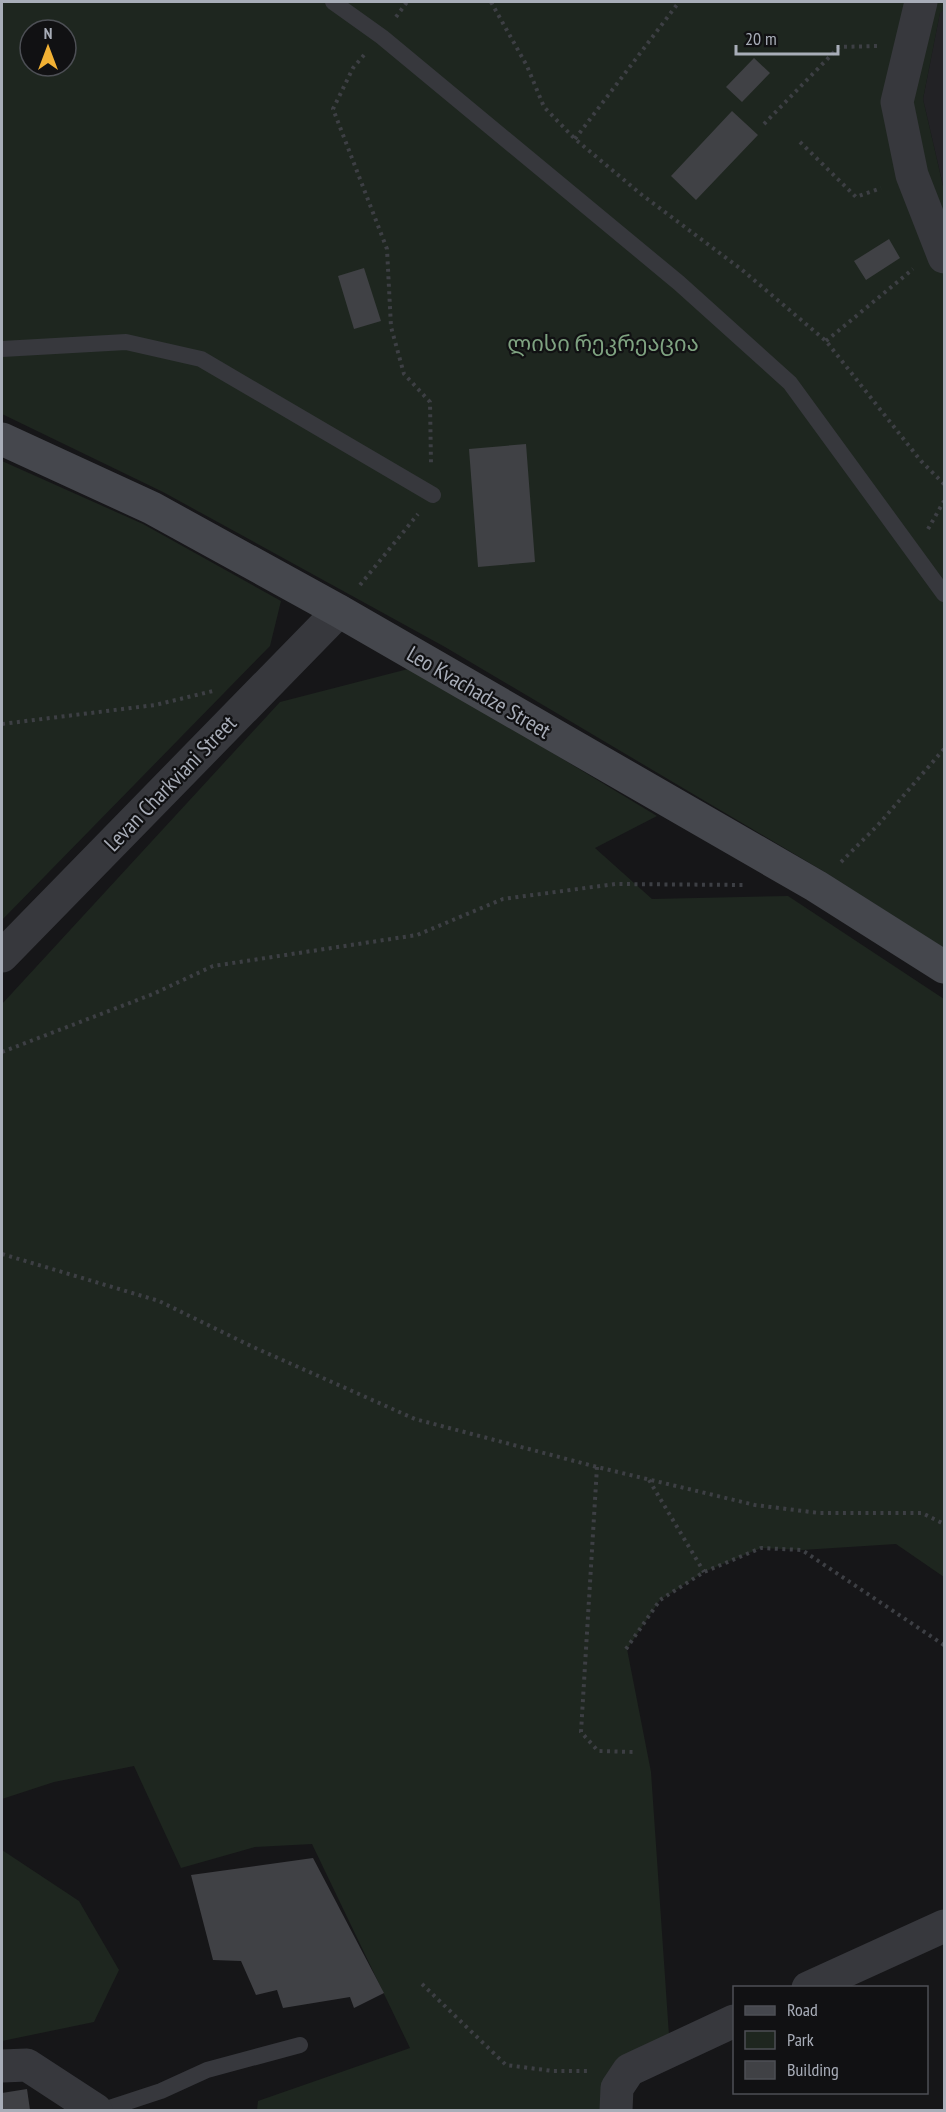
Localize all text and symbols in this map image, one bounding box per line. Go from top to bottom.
north arrow [18,18,78,78]
scale bar [736,18,838,56]
text: N [44,23,52,43]
text: 20 m [745,27,777,50]
park label: ლისი რეკრეაცია [507,329,699,357]
street label: Leo Kvachadze Street [402,640,556,744]
street label: Levan Charkviani Street [98,709,242,857]
legend [733,1986,928,2094]
text: Road [787,1998,818,2021]
text: Park [787,2028,814,2051]
text: Building [787,2058,839,2081]

